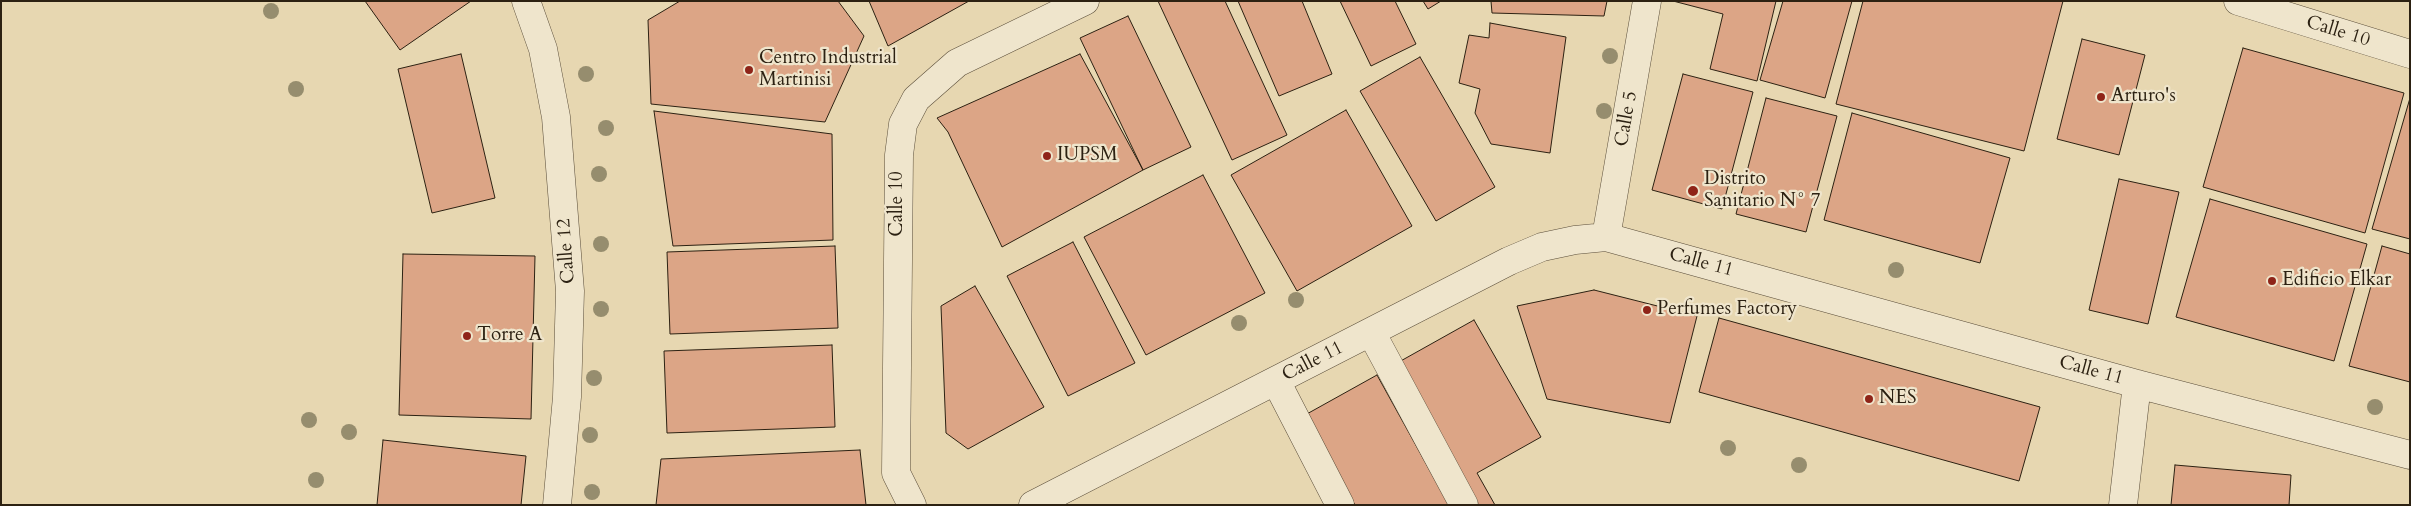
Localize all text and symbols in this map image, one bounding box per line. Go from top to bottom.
street label: Calle 10 [2303,12,2373,52]
place label: Centro Industrial Martinisi [759,48,897,92]
marker: Centro Industrial Martinisi [743,64,755,76]
place label: Arturo's [2111,86,2176,108]
street label: Calle 5 [1611,90,1643,148]
marker: Arturo's [2095,91,2107,103]
place label: IUPSM [1057,145,1118,167]
marker: IUPSM [1041,150,1053,162]
place label: Distrito Sanitario N° 7 [1704,169,1821,213]
street label: Calle 10 [887,171,909,237]
marker: Distrito Sanitario N° 7 [1686,184,1700,198]
street label: Calle 12 [553,217,581,285]
street label: Calle 11 [1666,243,1736,283]
place label: Edificio Elkar [2282,270,2391,292]
marker: Edificio Elkar [2266,275,2278,287]
place label: Perfumes Factory [1657,299,1797,321]
marker: Perfumes Factory [1641,304,1653,316]
place label: Torre A [477,325,542,347]
marker: Torre A [461,330,473,342]
street label: Calle 11 [1279,337,1347,387]
street label: Calle 11 [2056,351,2126,391]
place label: NES [1879,388,1916,410]
marker: NES [1863,393,1875,405]

